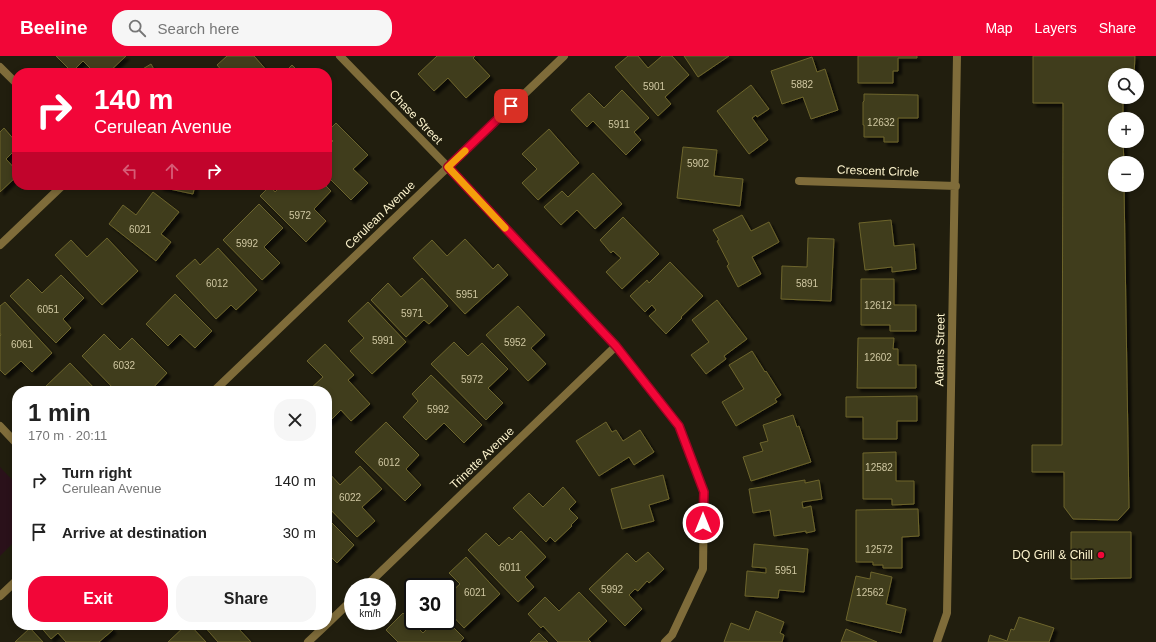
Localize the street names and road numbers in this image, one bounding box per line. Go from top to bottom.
street label: Chase Street [387,87,446,148]
street label: Crescent Circle [837,163,920,179]
street label: Cerulean Avenue [342,178,418,252]
street label: Adams Street [932,313,948,386]
street label: Trinette Avenue [447,424,517,492]

